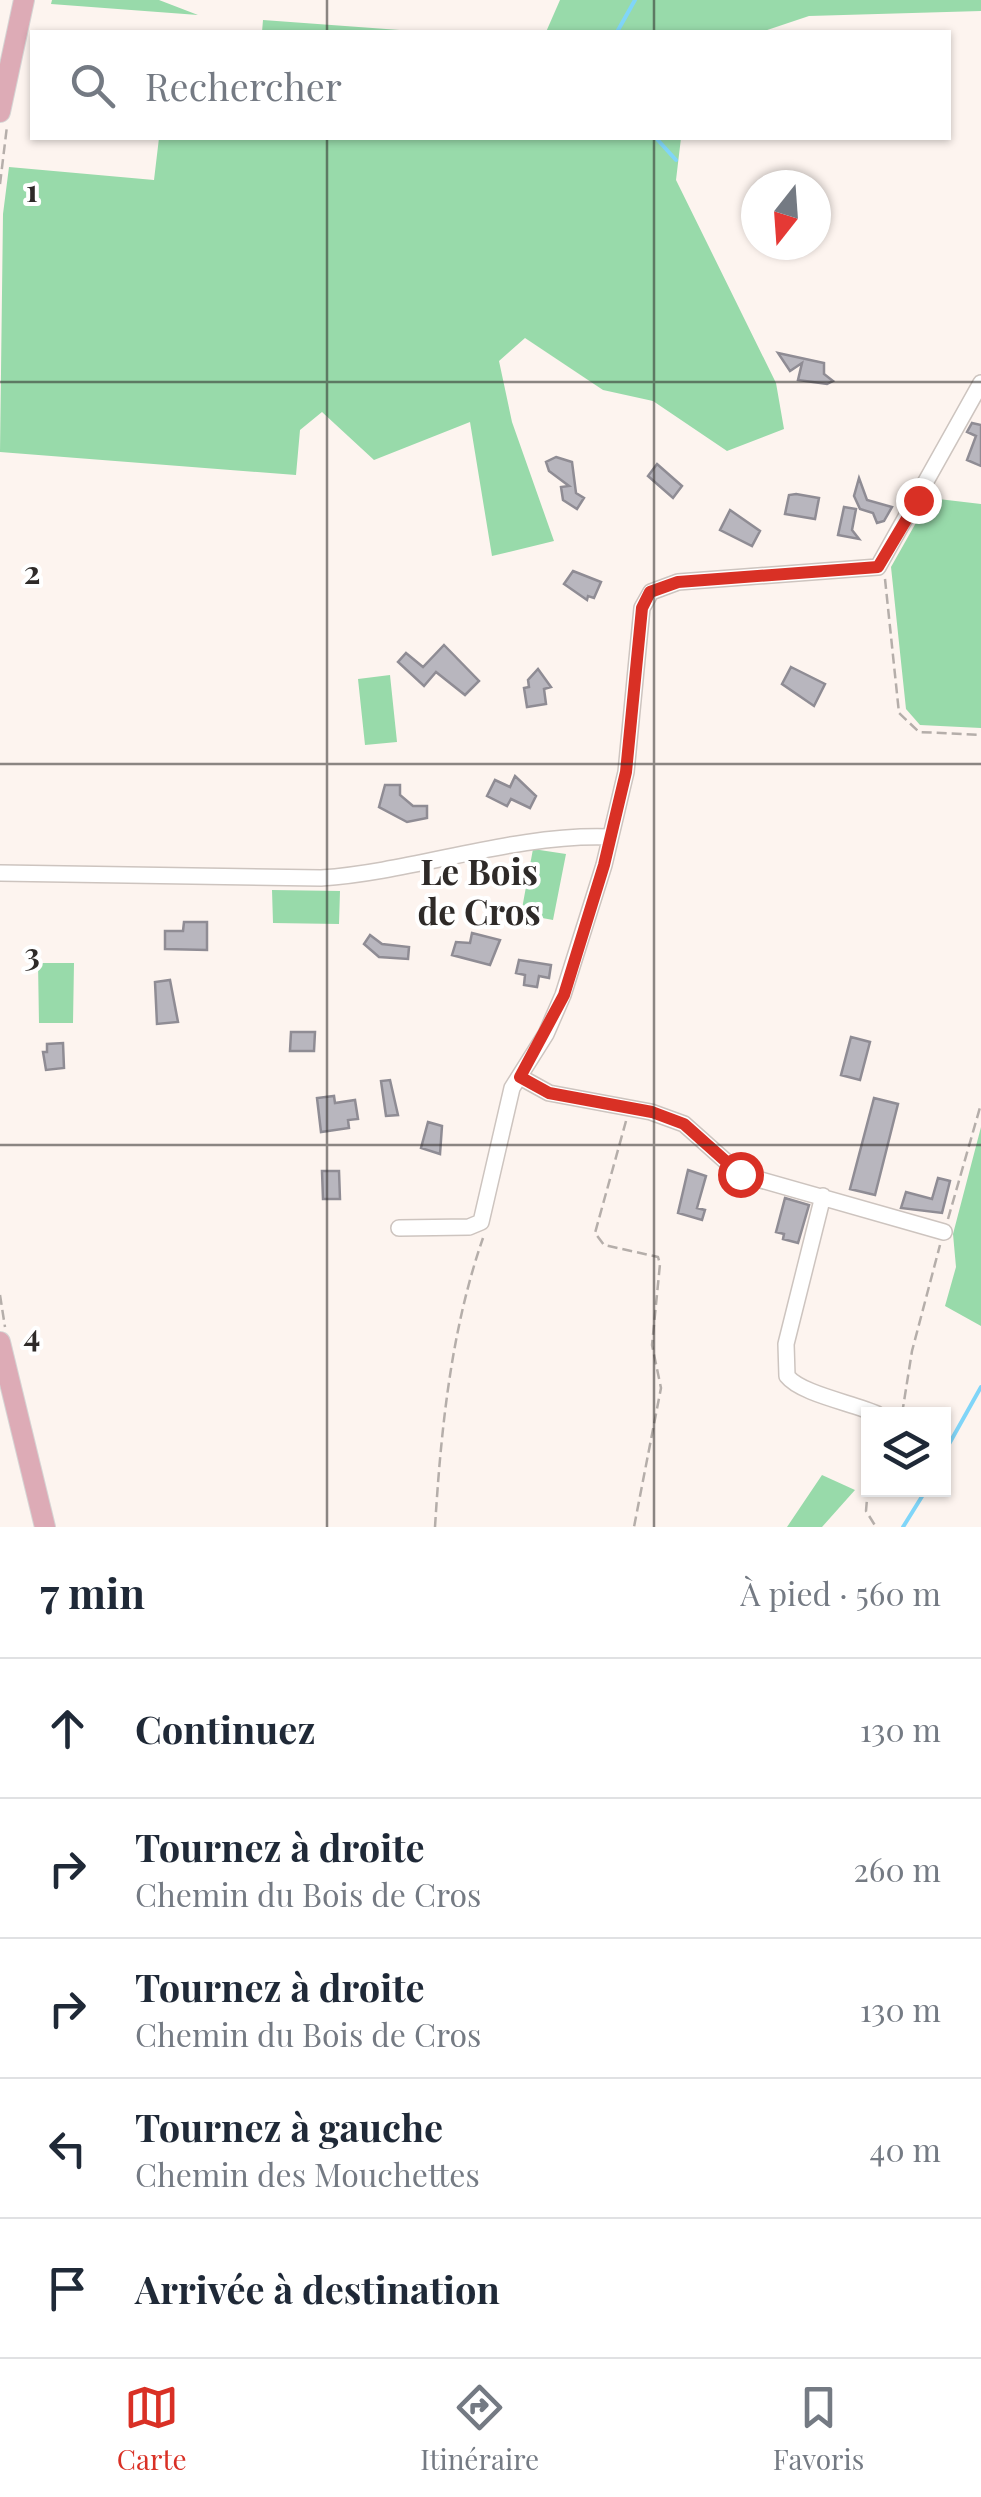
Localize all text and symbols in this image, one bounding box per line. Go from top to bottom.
search box [30,30,951,140]
icon: search [65,58,120,113]
text: Rechercher [145,60,342,111]
text: 1 [26,167,38,210]
north arrow [741,170,831,260]
route end [896,478,942,524]
text: 2 [24,549,40,592]
district label: Le Bois de Cros [417,847,541,934]
text: 3 [24,931,40,974]
route start [718,1152,764,1198]
text: 4 [24,1312,40,1355]
map controls [861,1407,951,1497]
button: layers [861,1407,951,1497]
text: 7 min [40,1564,145,1620]
text: À pied · 560 m [740,1571,941,1614]
icon: ahead [40,1701,95,1756]
text: Continuez [135,1703,315,1754]
text: 130 m [860,1707,941,1750]
text: Tournez à droite [135,1821,425,1872]
icon: right [40,1841,95,1896]
text: 260 m [854,1847,941,1890]
text: Chemin du Bois de Cros [135,1872,481,1915]
text: Tournez à droite [135,1961,425,2012]
icon: right [40,1981,95,2036]
text: 130 m [860,1987,941,2030]
text: Chemin du Bois de Cros [135,2012,481,2055]
text: Tournez à gauche [135,2101,443,2152]
icon: left [40,2121,95,2176]
text: 40 m [870,2127,941,2170]
text: Chemin des Mouchettes [135,2152,480,2195]
icon: arrive [40,2261,95,2316]
text: Arrivée à destination [135,2263,500,2314]
tab: Carte [117,2380,187,2477]
tab: Itinéraire [420,2380,539,2477]
tab: Favoris [773,2380,864,2477]

